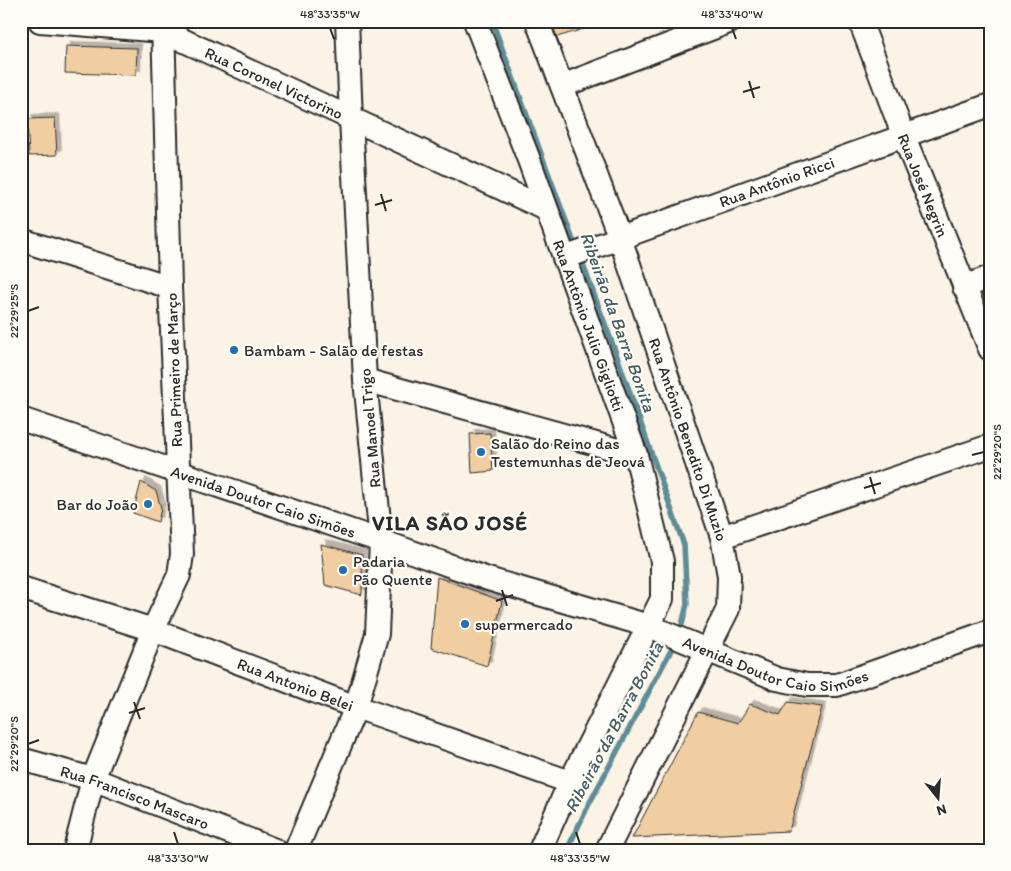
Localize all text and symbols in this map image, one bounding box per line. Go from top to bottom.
text: 48°33'35"W [300,7,360,21]
text: 48°33'40"W [701,7,763,21]
street label: Rua Coronel Victorino [202,42,346,123]
street label: Rua José Negrin [894,131,953,240]
street label: Rua Antônio Ricci [717,152,837,211]
water label: Ribeirão da Barra Bonita [575,229,661,416]
street label: Rua Antônio Julio Gigliotti [549,237,629,414]
text: 22°29'25"S [7,283,21,338]
street label: Rua Primeiro de Março [162,293,186,447]
street label: Rua Antônio Benedito Di Muzio [645,335,732,543]
place label: Bambam - Salão de festas [244,341,424,360]
marker: Bambam - Salão de festas [228,344,240,356]
street label: Rua Manoel Trigo [355,367,385,489]
text: 22°29'20"S [990,424,1004,480]
place label: Salão do Reino das Testemunhas de Jeová [491,434,646,471]
marker: Salão do Reino das Testemunhas de Jeová [475,446,487,458]
street label: Avenida Doutor Caio Simões [169,461,358,541]
place label: Bar do João [57,495,138,514]
marker: Bar do João [142,498,154,510]
district label: VILA SÃO JOSÉ [372,510,528,535]
place label: Padaria Pão Quente [353,552,432,589]
marker: Padaria Pão Quente [337,564,349,576]
place label: supermercado [475,615,573,634]
marker: supermercado [459,618,471,630]
street label: Avenida Doutor Caio Simões [680,632,871,695]
water label: Ribeirão da Barra Bonita [560,637,669,816]
street label: Rua Antonio Belei [235,653,356,715]
text: 22°29'20"S [7,716,21,772]
street label: Rua Francisco Mascaro [58,761,212,833]
north arrow [914,774,964,824]
text: N [935,800,949,819]
text: 48°33'30"W [147,851,209,865]
text: 48°33'35"W [550,851,610,865]

